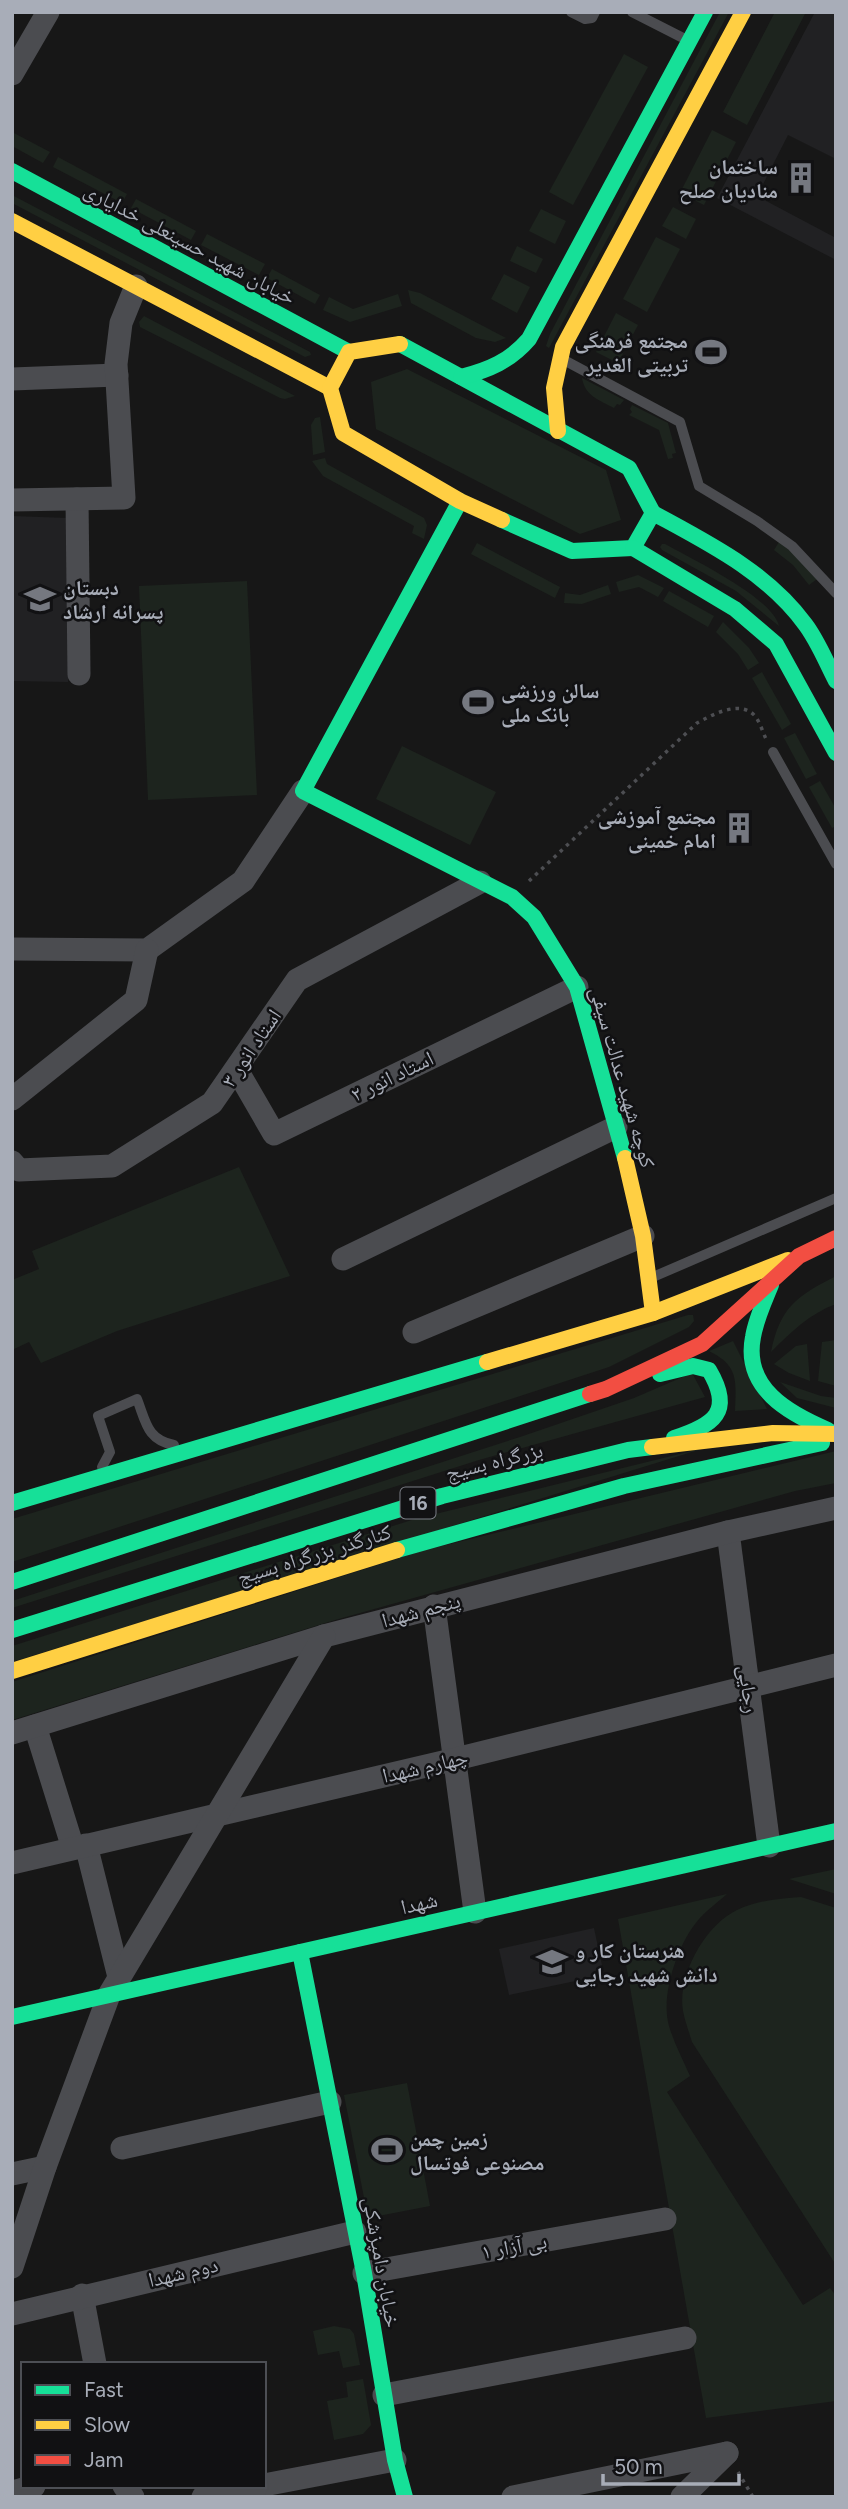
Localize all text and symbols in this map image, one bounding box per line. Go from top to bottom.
place label: ساختمان منادیان صلح [679,154,778,205]
building icon: ساختمان منادیان صلح [784,161,818,195]
street label: خیابان شهید حسینعلی خدایاری [80,177,300,310]
place label: مجتمع فرهنگی تربیتی الغدیر [574,328,688,378]
sports icon: مجتمع فرهنگی تربیتی الغدیر [694,335,728,369]
place label: دبستان پسرانه ارشاد [63,575,163,624]
school or university icon: دبستان پسرانه ارشاد [23,582,57,616]
place label: سالن ورزشی بانک ملی [501,678,599,728]
sports icon: سالن ورزشی بانک ملی [461,685,495,719]
place label: مجتمع آموزشی امام خمینی [598,804,716,855]
building icon: مجتمع آموزشی امام خمینی [722,811,756,845]
street label: کوچه شهید عدالت سیفی [584,983,661,1171]
street label: استاد انور ۳ [216,1004,286,1092]
street label: استاد انور ۲ [347,1045,437,1107]
street label: بزرگراه بسیج [443,1437,546,1486]
road number: 16 [400,1488,436,1518]
street label: کنارگذر بزرگراه بسیج [234,1519,395,1590]
street label: پنجم شهدا [379,1588,464,1634]
street label: رجایی [733,1663,764,1715]
street label: چهارم شهدا [380,1744,471,1790]
street label: شهدا [398,1887,440,1919]
place label: هنرستان کار و دانش شهید رجایی [575,1938,718,1988]
school or university icon: هنرستان کار و دانش شهید رجایی [535,1945,569,1979]
place label: زمین چمن مصنوعی فوتسال [410,2126,544,2176]
sports icon: زمین چمن مصنوعی فوتسال [370,2133,404,2167]
street label: خیابان دامپزشکی [357,2195,406,2329]
street label: بی آزار ۱ [479,2228,549,2265]
street label: دوم شهدا [146,2252,221,2294]
legend [21,2362,266,2488]
text: Fast [84,2377,124,2402]
text: Slow [84,2412,130,2437]
scale bar [603,2442,740,2486]
text: Jam [84,2447,123,2472]
text: 50 m [614,2454,663,2479]

